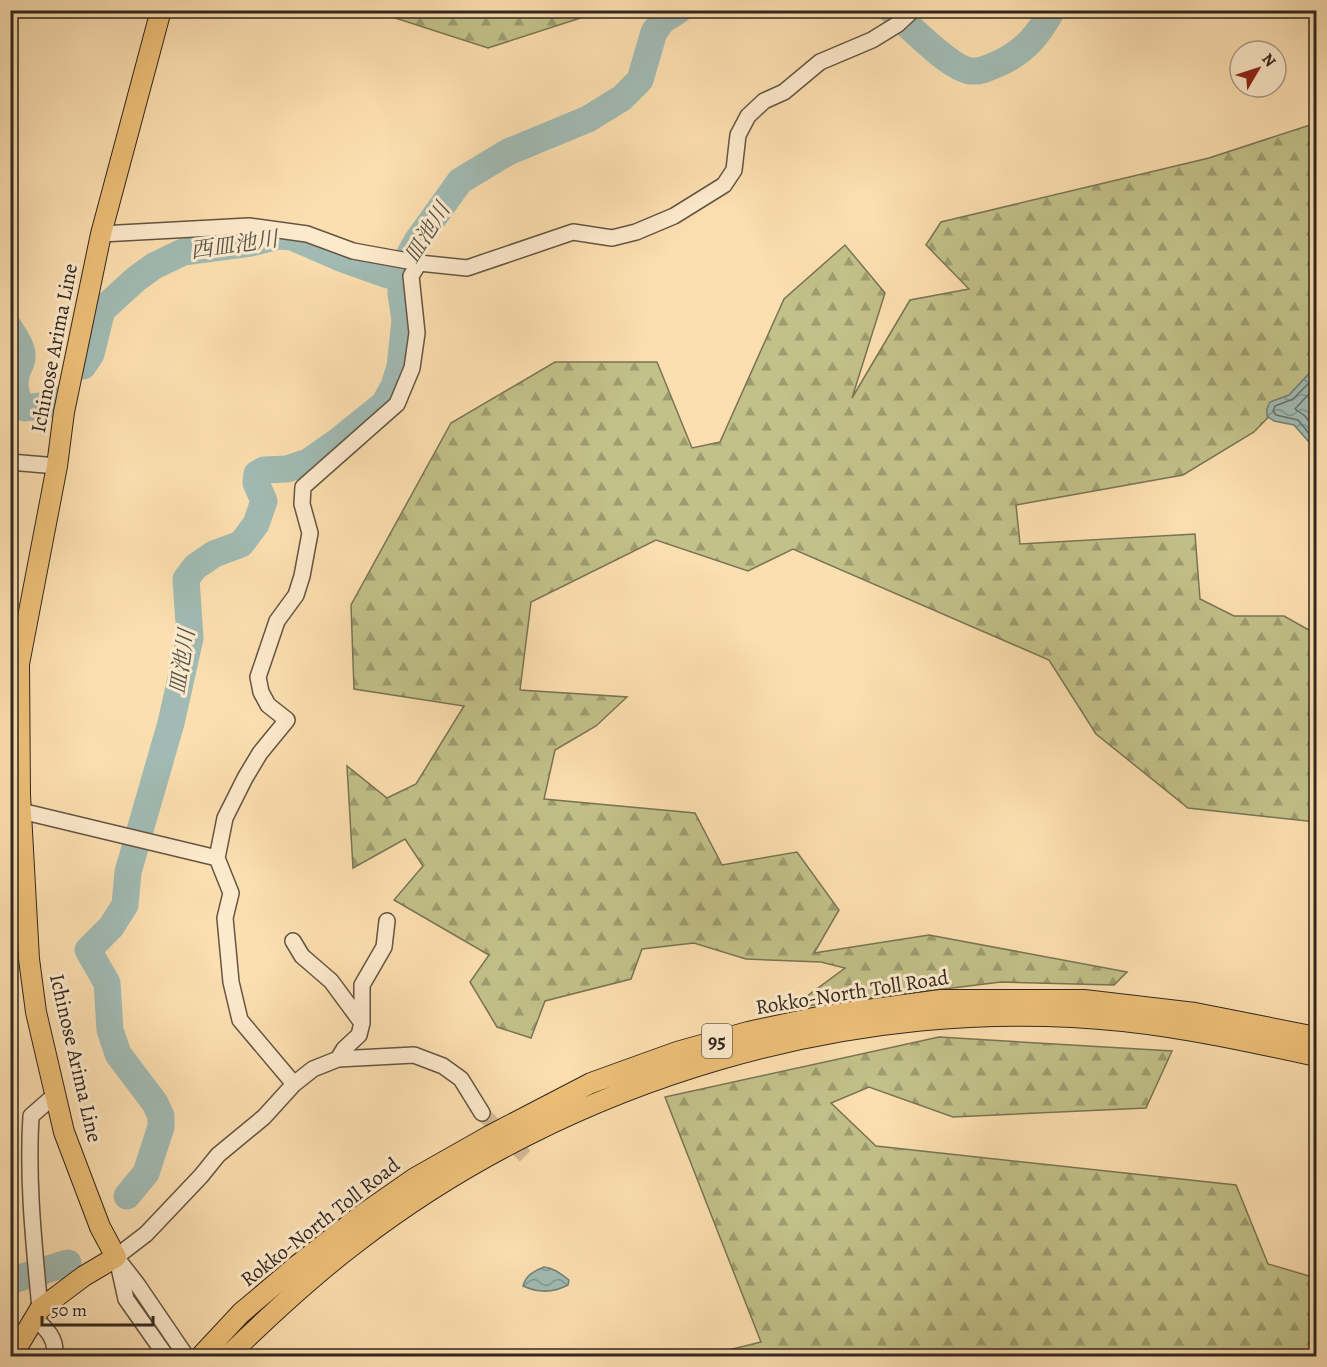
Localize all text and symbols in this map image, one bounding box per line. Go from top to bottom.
north arrow [1228,39,1288,99]
text: N [1257,49,1281,72]
water label: 皿池川 [397,195,458,269]
water label: 西皿池川 [188,224,282,266]
street label: Ichinose Arima Line [24,261,84,435]
water label: 皿池川 [162,625,202,697]
street label: Rokko-North Toll Road [753,963,951,1021]
street label: Ichinose Arima Line [43,971,109,1145]
road number: 95 [702,1024,732,1058]
street label: Rokko-North Toll Road [234,1150,406,1293]
scale bar [42,1289,153,1327]
text: 50 m [51,1298,87,1322]

